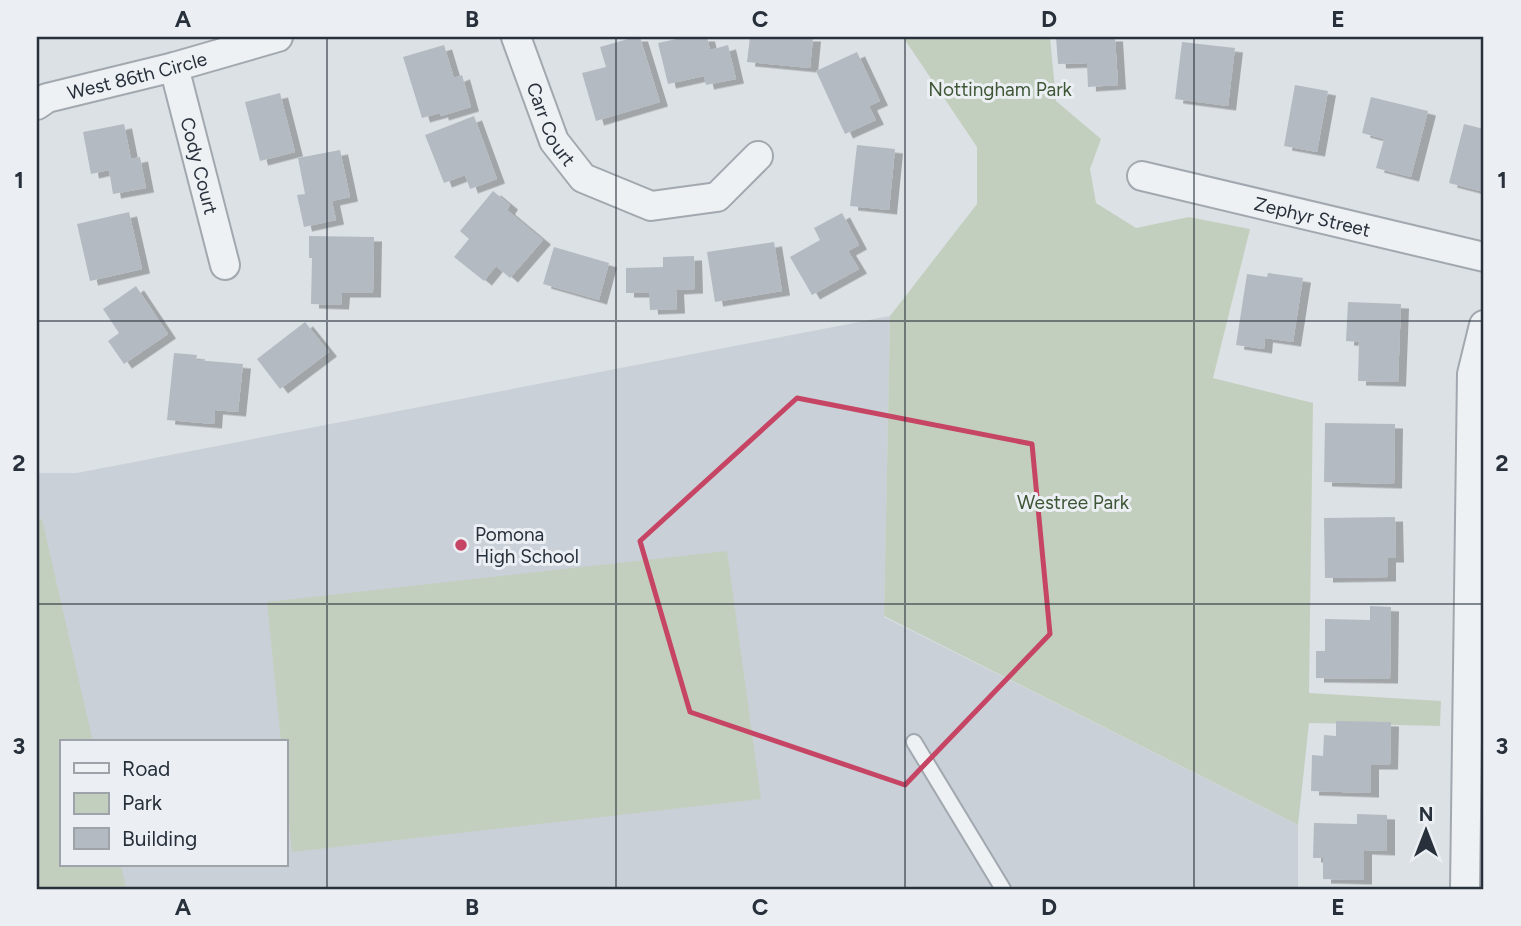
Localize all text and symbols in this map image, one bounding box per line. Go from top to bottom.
text: A [175,5,192,33]
text: B [465,5,479,33]
text: C [752,5,769,33]
text: D [1041,5,1057,33]
text: E [1331,5,1345,33]
street label: West 86th Circle [65,47,210,105]
park label: Nottingham Park [928,78,1073,101]
street label: Carr Court [522,79,580,171]
street label: Cody Court [175,115,223,217]
text: 1 [14,166,24,194]
text: 1 [1497,166,1507,194]
street label: Zephyr Street [1252,192,1373,242]
text: 2 [12,449,26,477]
text: 2 [1495,449,1509,477]
park label: Westree Park [1017,491,1130,514]
place label: Pomona High School [475,523,579,568]
marker: Pomona High School [453,537,469,553]
text: 3 [13,732,25,760]
text: 3 [1496,732,1508,760]
legend [60,740,287,866]
text: Road [122,756,170,781]
text: Park [122,790,163,815]
north arrow [1392,796,1462,866]
text: N [1419,803,1433,826]
text: Building [122,826,197,851]
text: A [175,893,192,921]
text: B [465,893,479,921]
text: C [752,893,769,921]
text: D [1041,893,1057,921]
text: E [1331,893,1345,921]

